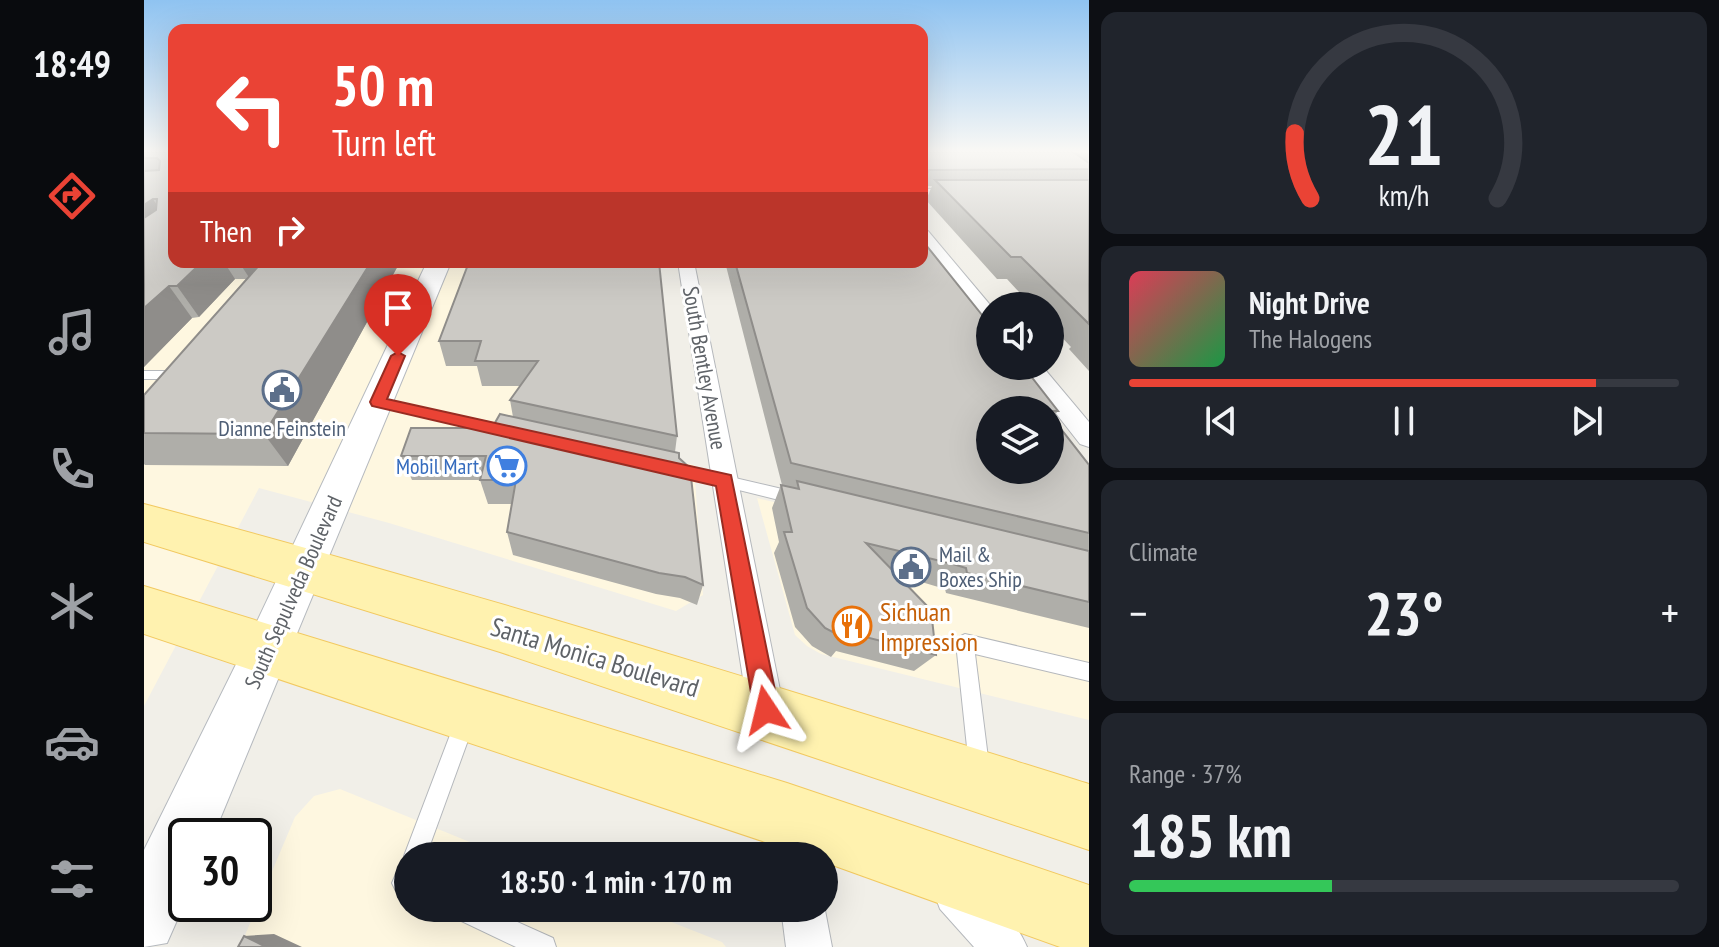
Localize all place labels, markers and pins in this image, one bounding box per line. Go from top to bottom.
pin [364,274,432,356]
public building icon: Dianne Feinstein [261,369,303,411]
place label: Dianne Feinstein [218,414,346,442]
supermarket icon: Mobil Mart [486,445,528,487]
place label: Mobil Mart [396,452,479,480]
place label: Mail & Boxes Ship [939,540,1022,593]
public building icon: Mail & Boxes Ship [890,546,932,588]
place label: Sichuan Impression [880,595,978,658]
restaurant icon: Sichuan Impression [831,605,873,647]

